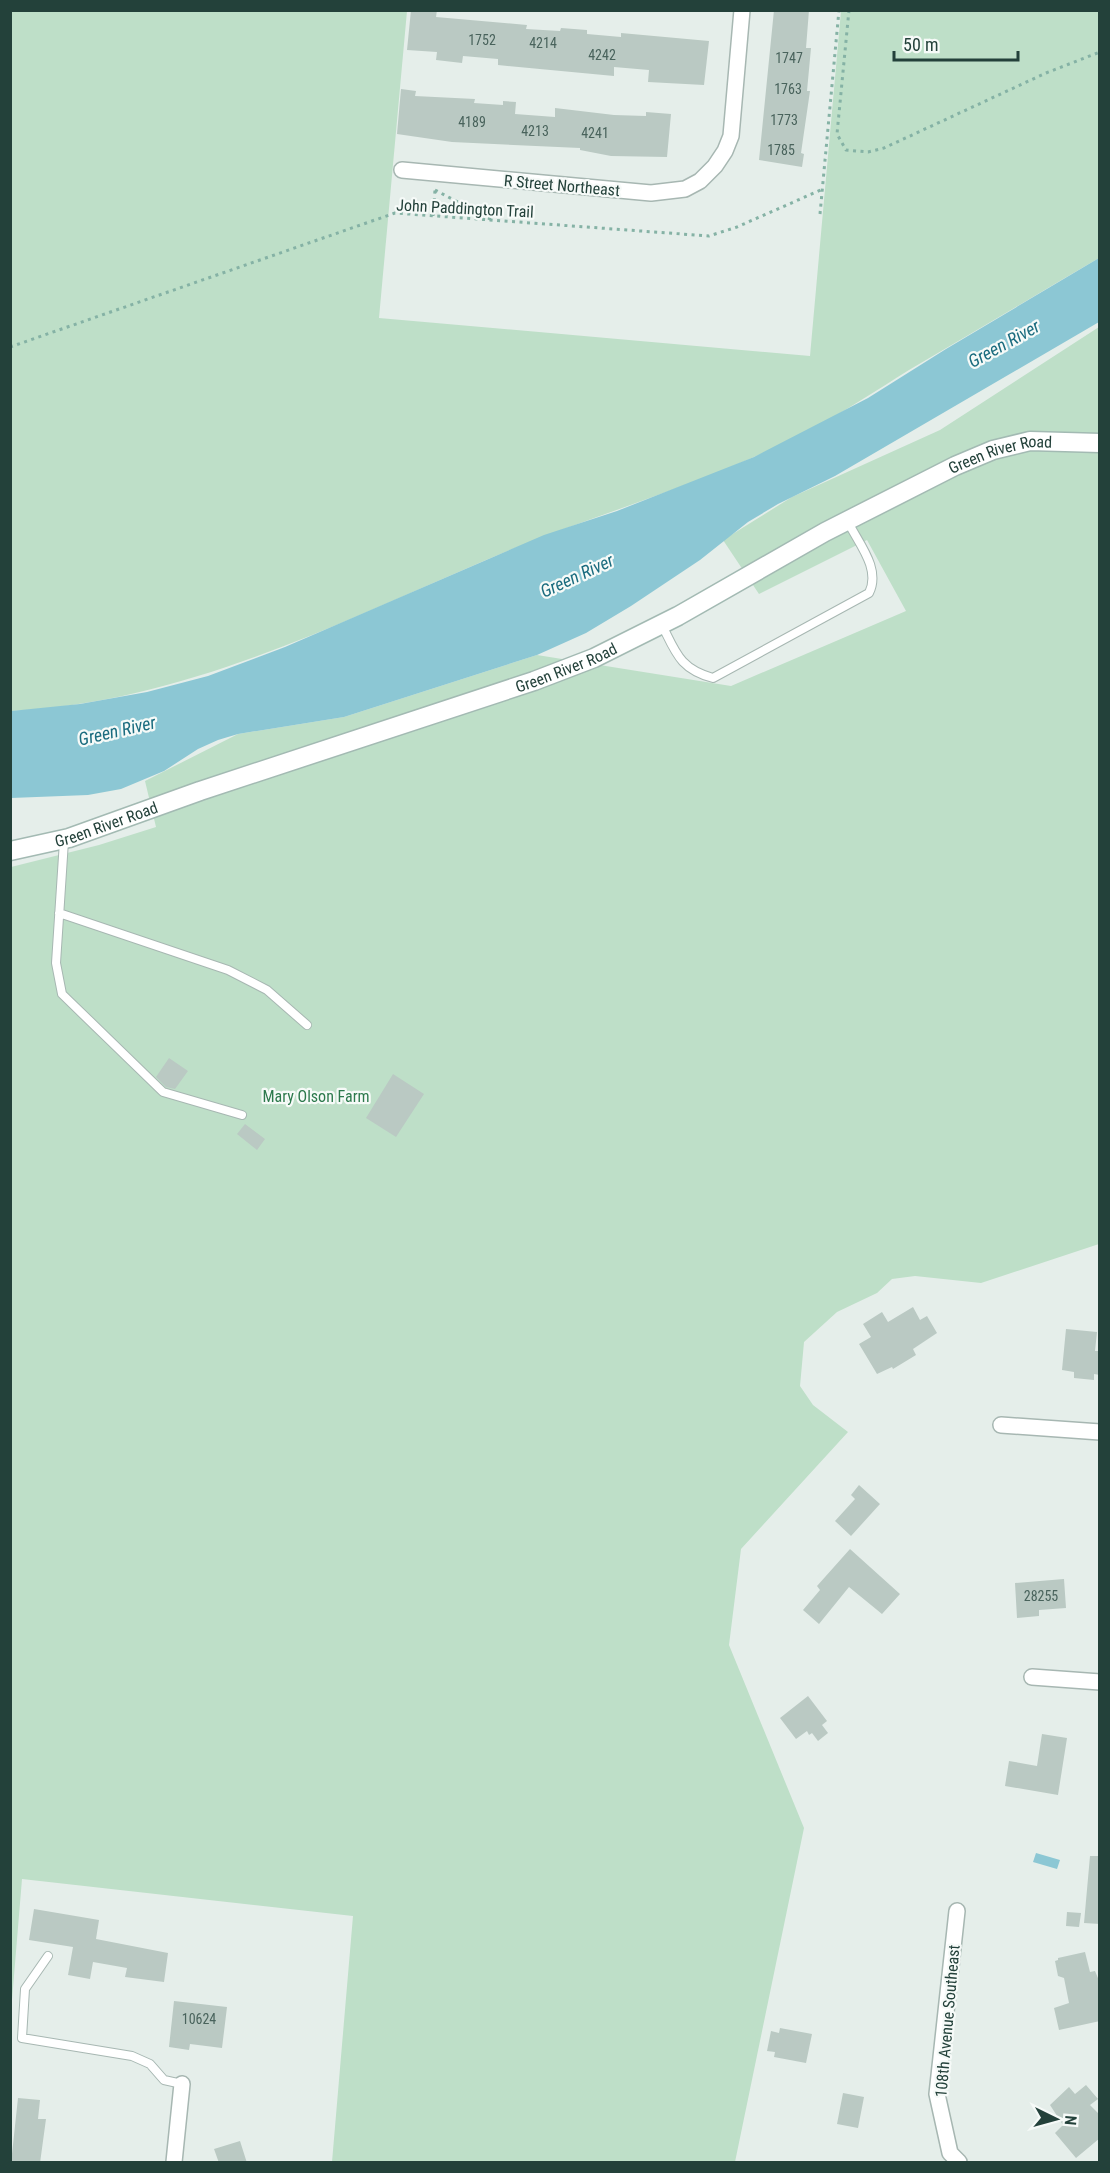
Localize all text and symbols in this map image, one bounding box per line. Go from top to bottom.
scale bar [894,24,1018,62]
house number: 1752 [468,32,496,48]
text: 50 m [903,34,938,55]
house number: 4214 [529,35,557,51]
house number: 4242 [588,47,616,63]
house number: 1747 [775,50,803,66]
house number: 1763 [774,81,802,97]
house number: 1773 [770,112,798,128]
house number: 4189 [458,114,486,130]
house number: 4213 [521,123,549,139]
house number: 4241 [581,125,609,141]
house number: 1785 [767,142,795,158]
street label: R Street Northeast [503,171,621,200]
street label: John Paddington Trail [396,195,534,222]
water label: Green River [964,315,1044,372]
street label: Green River Road [945,432,1052,478]
water label: Green River [537,549,617,602]
street label: Green River Road [513,639,620,696]
water label: Green River [76,711,158,750]
street label: Green River Road [53,798,160,851]
park label: Mary Olson Farm [262,1087,370,1106]
house number: 28255 [1024,1588,1058,1604]
street label: 108th Avenue Southeast [931,1944,964,2098]
house number: 10624 [182,2011,216,2027]
north arrow [1026,2089,1086,2149]
text: N [1061,2115,1080,2126]

